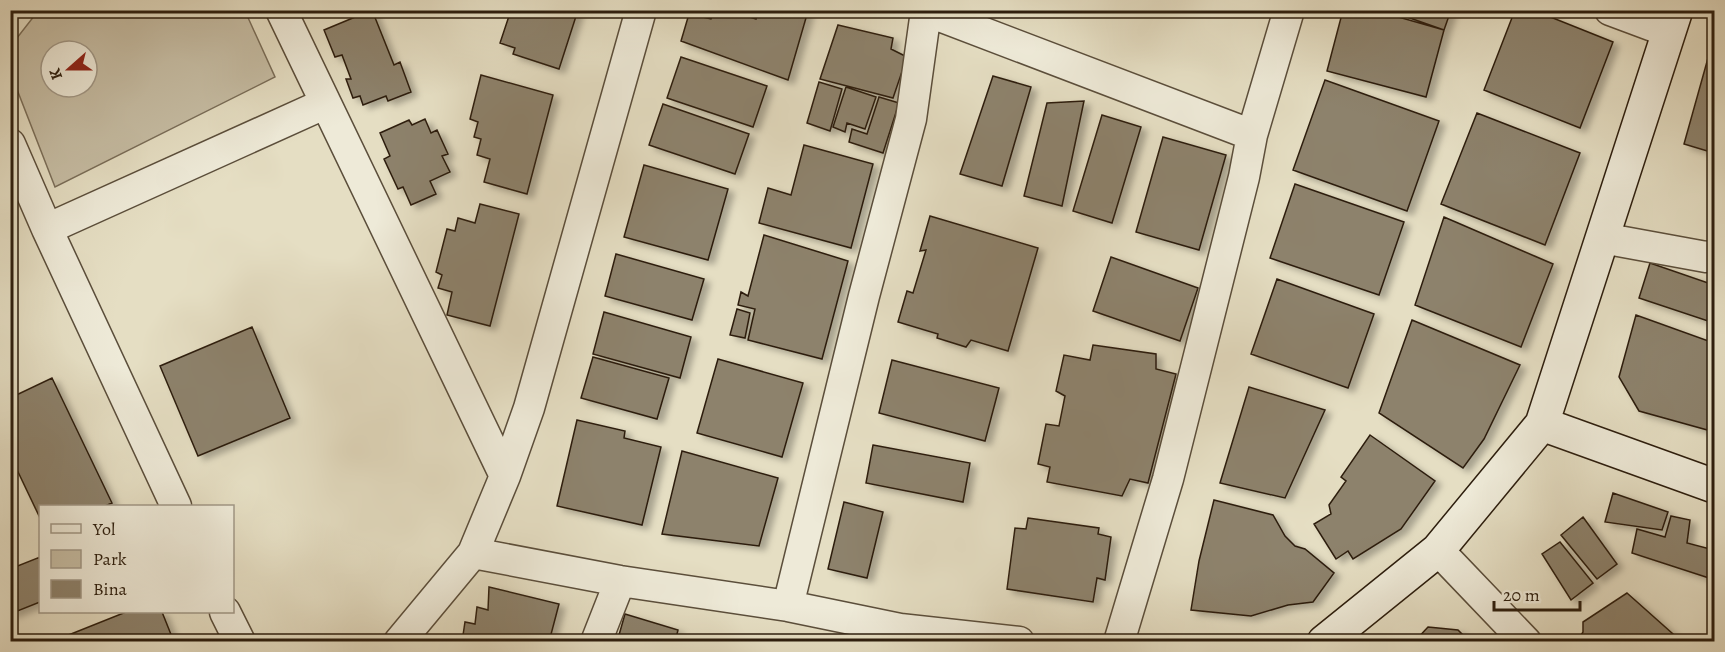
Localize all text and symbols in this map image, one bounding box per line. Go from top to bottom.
north arrow [39,39,99,99]
text: K [44,65,68,83]
legend [39,505,234,613]
text: Yol [92,517,116,541]
text: Park [93,547,127,571]
scale bar [1494,574,1580,612]
text: Bina [93,577,128,601]
text: 20 m [1503,583,1540,607]

